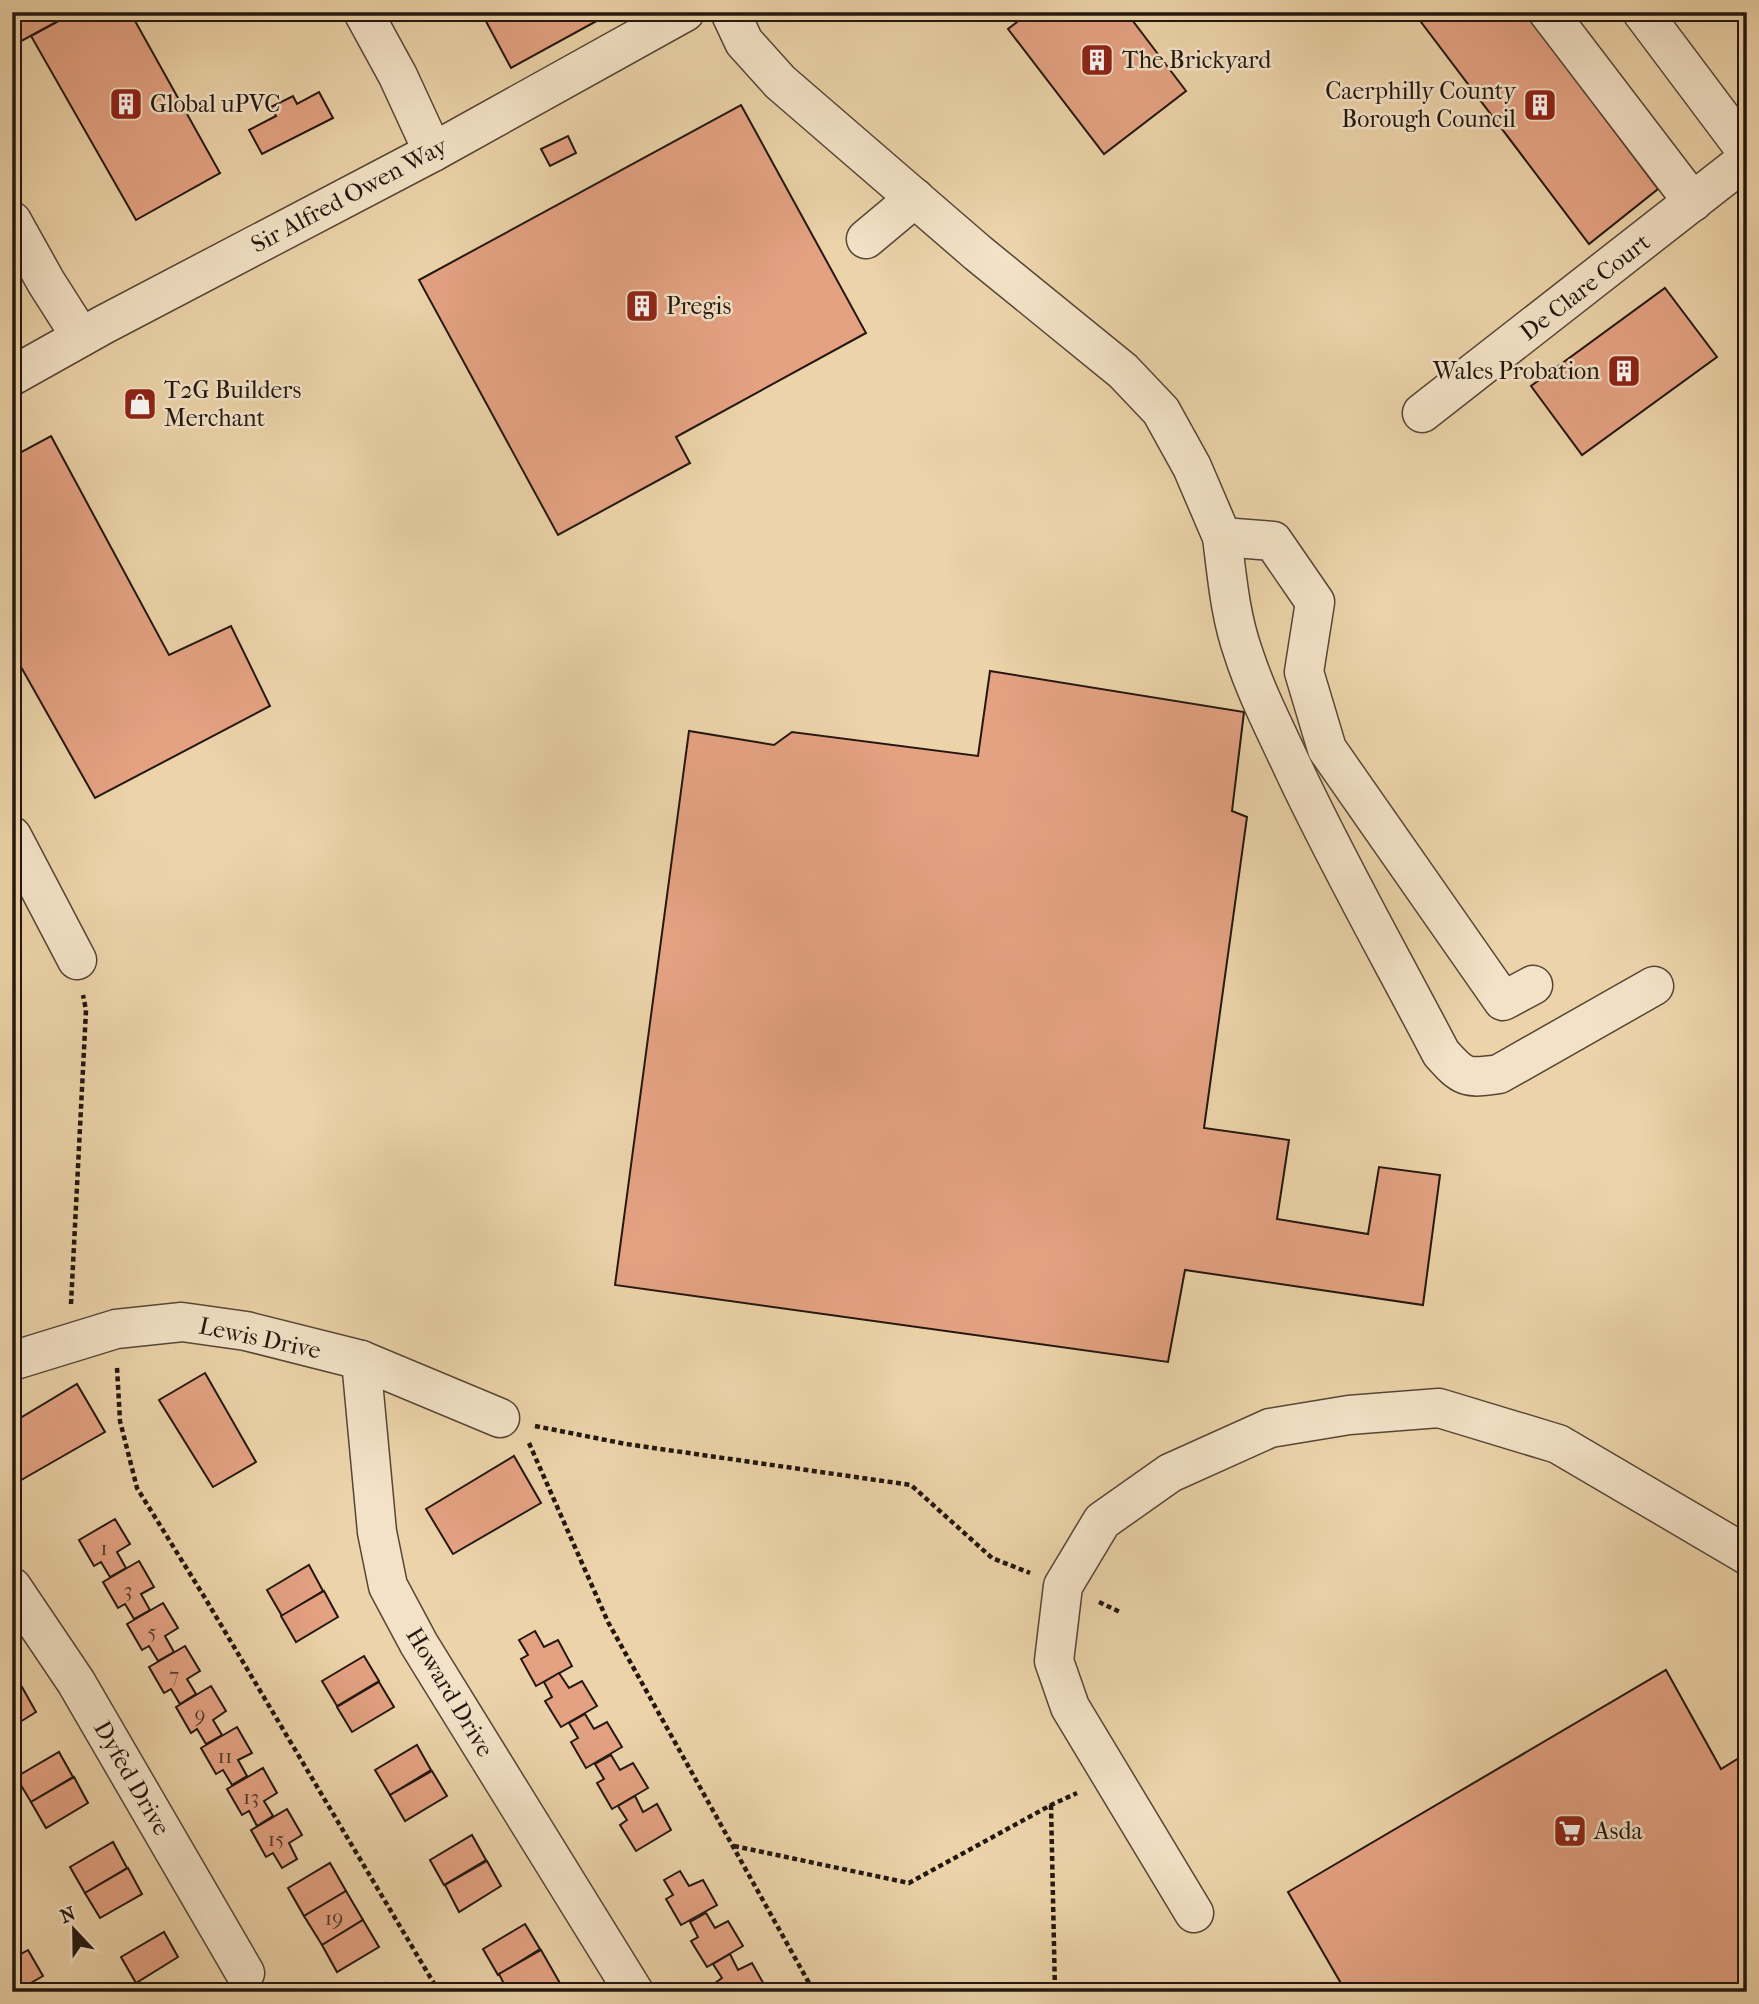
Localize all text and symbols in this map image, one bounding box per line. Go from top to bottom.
building icon: The Brickyard [1078,41,1116,79]
place label: The Brickyard [1122,46,1272,74]
place label: Caerphilly County Borough Council [1325,77,1517,133]
building icon: Global uPVC [107,85,145,123]
building icon: Caerphilly County Borough Council [1521,86,1559,124]
place label: Global uPVC [150,90,280,118]
street label: Sir Alfred Owen Way [246,131,453,258]
street label: De Clare Court [1515,227,1656,346]
building icon: Pregis [623,287,661,325]
place label: Pregis [666,292,731,320]
building icon: Wales Probation [1605,352,1643,390]
place label: Wales Probation [1432,357,1600,385]
place label: T2G Builders Merchant [164,376,302,432]
shop icon: T2G Builders Merchant [121,385,159,423]
street label: Lewis Drive [197,1311,324,1365]
house number: 1 [100,1536,108,1560]
house number: 3 [124,1578,132,1602]
house number: 5 [147,1620,157,1644]
street label: Howard Drive [400,1622,500,1762]
house number: 7 [169,1663,179,1687]
house number: 9 [194,1703,206,1727]
street label: Dyfed Drive [88,1716,176,1840]
house number: 11 [218,1744,233,1768]
house number: 13 [243,1785,259,1809]
supermarket icon: Asda [1551,1812,1589,1850]
place label: Asda [1593,1817,1643,1845]
house number: 15 [268,1827,284,1851]
north arrow [38,1896,108,1966]
text: N [57,1902,79,1928]
house number: 19 [325,1906,343,1930]

